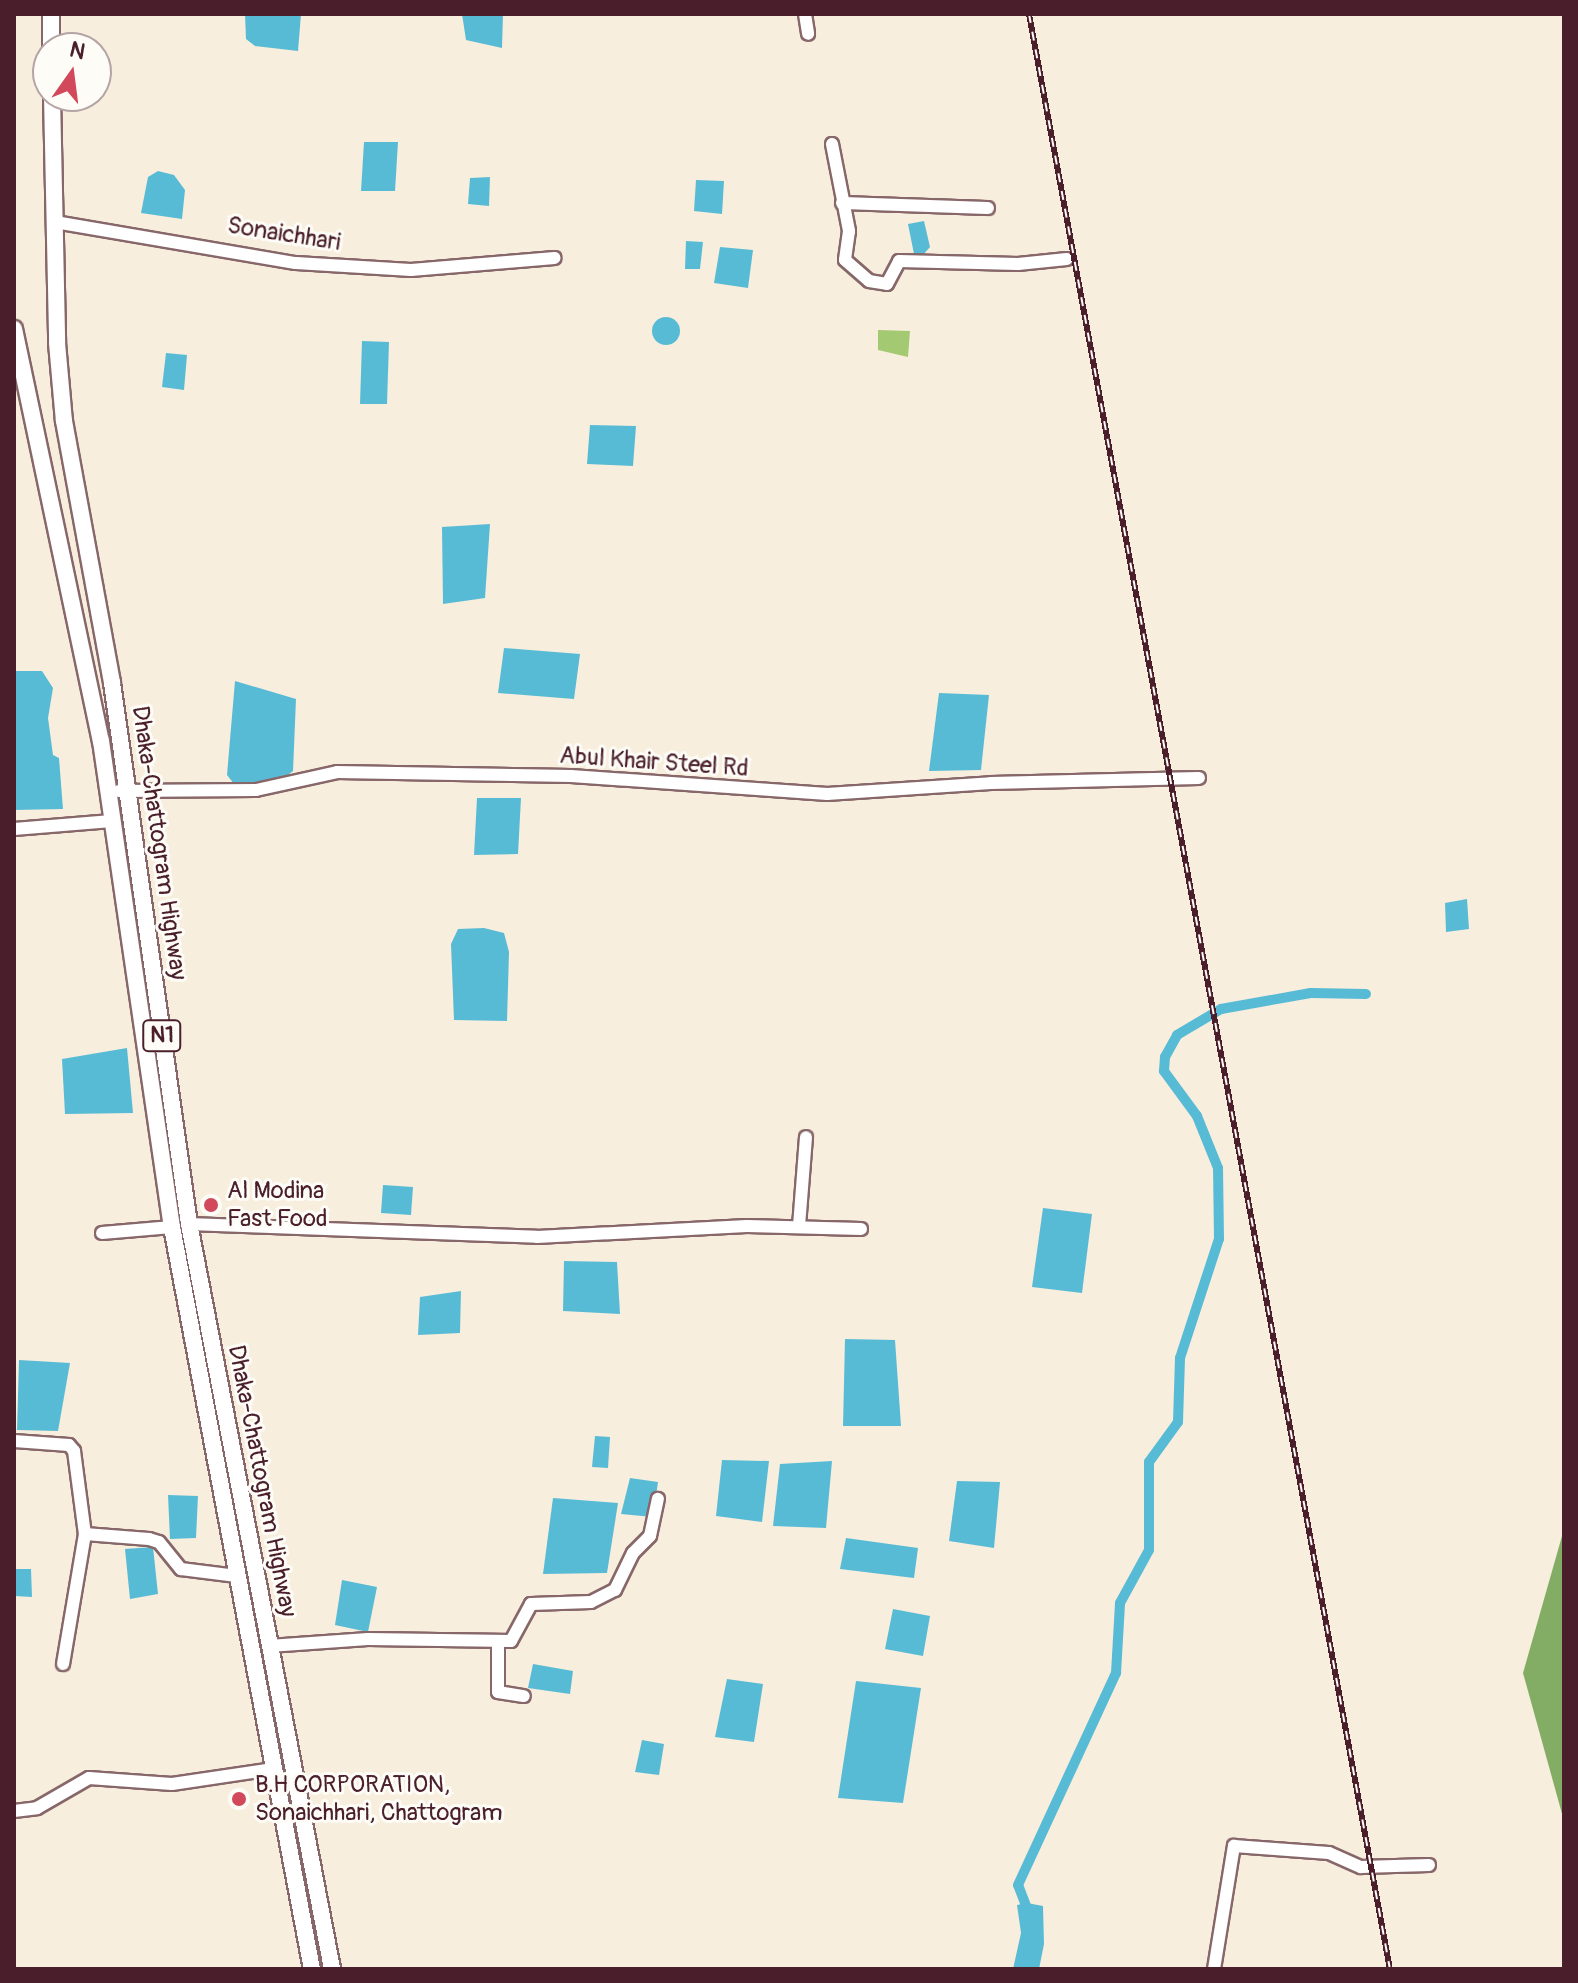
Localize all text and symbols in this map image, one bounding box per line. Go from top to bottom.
north arrow [32,32,112,112]
text: N [67,35,88,66]
street label: Sonaichhari [225,211,343,257]
street label: Dhaka-Chattogram Highway [125,704,193,982]
street label: Abul Khair Steel Rd [559,741,749,783]
road number: N1 [142,1018,182,1054]
place label: Al Modina Fast Food [227,1177,328,1233]
marker: Al Modina Fast Food [202,1196,220,1214]
street label: Dhaka-Chattogram Highway [221,1343,303,1619]
place label: B.H CORPORATION, Sonaichhari, Chattogram [255,1771,503,1827]
marker: B.H CORPORATION, Sonaichhari, Chattogram [230,1790,248,1808]

